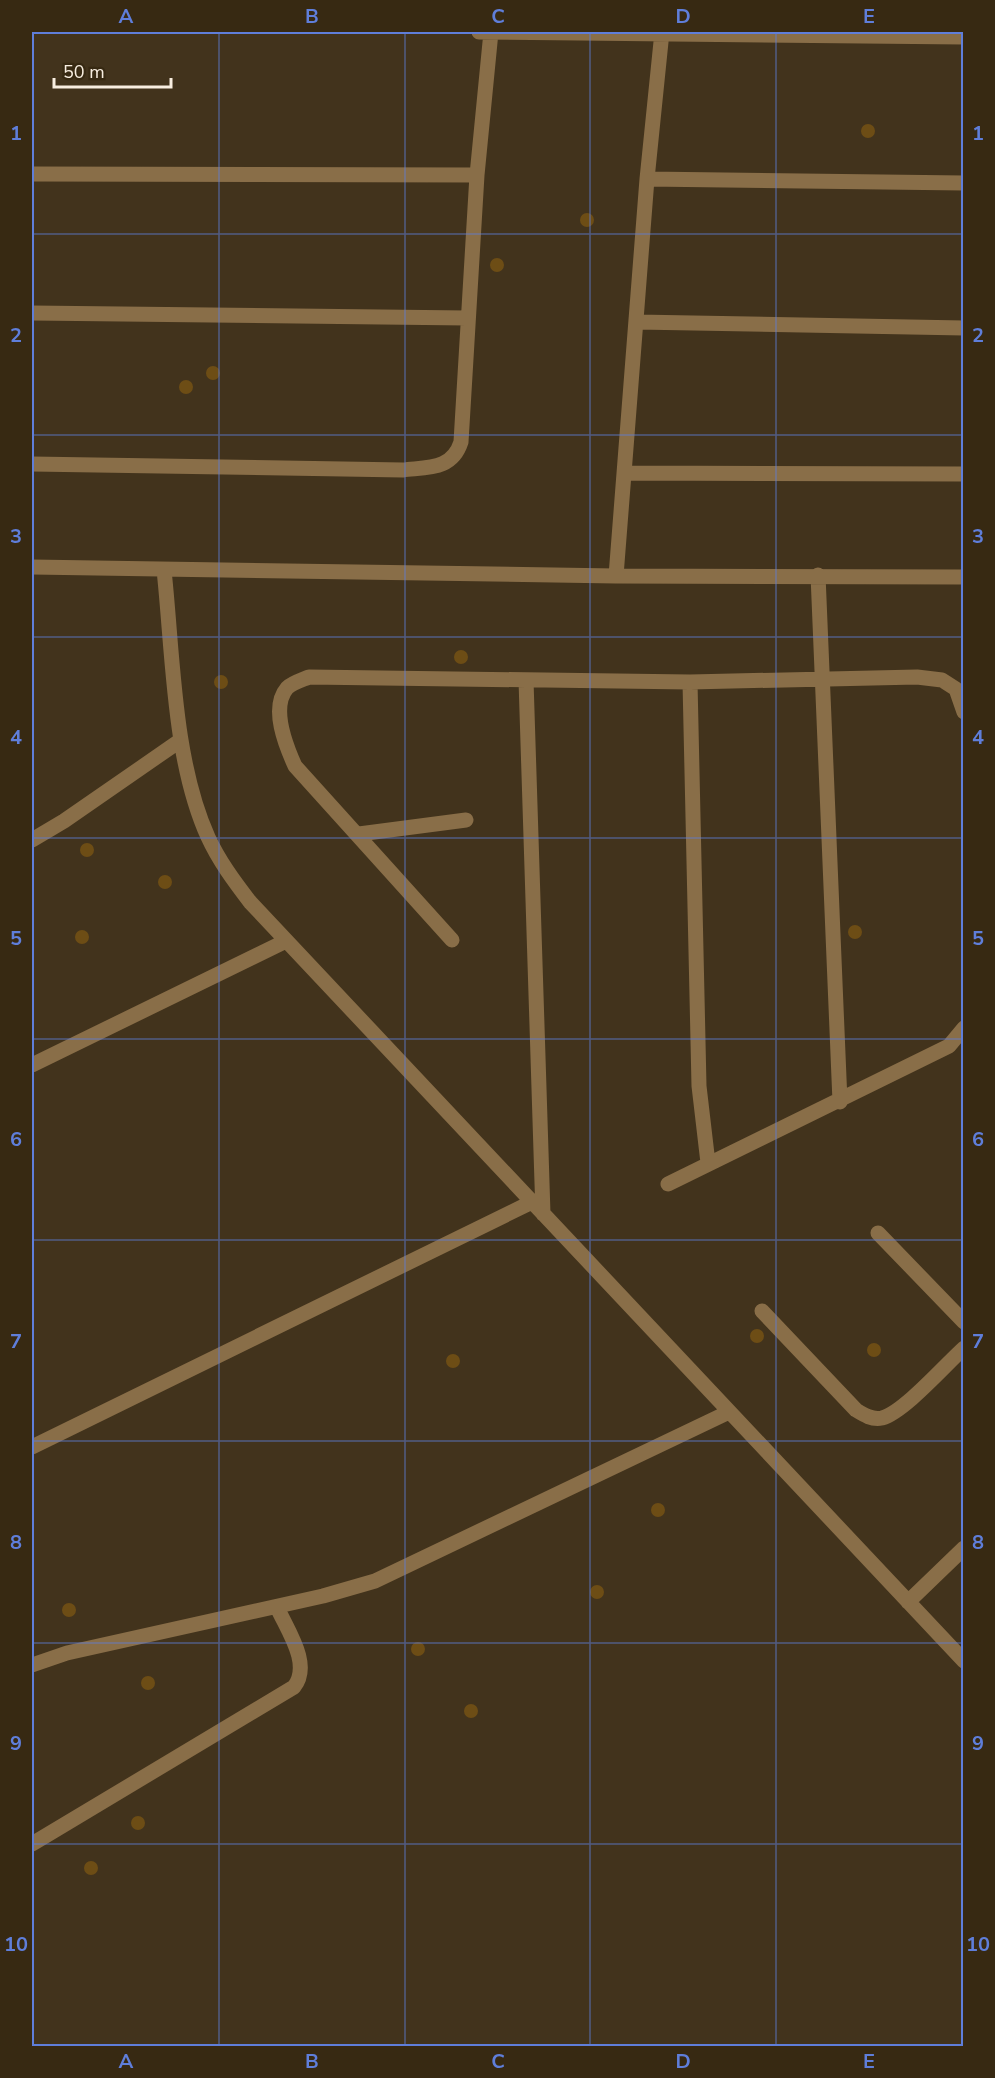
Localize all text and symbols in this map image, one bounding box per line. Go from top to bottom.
text: A [119,3,134,30]
text: B [305,3,319,30]
text: C [491,3,505,30]
text: D [675,3,691,30]
text: E [863,3,875,30]
scale bar [54,51,171,89]
text: 50 m [63,60,105,84]
text: 1 [10,120,22,147]
text: 1 [972,120,984,147]
text: 2 [10,322,22,349]
text: 2 [972,322,984,349]
text: 3 [10,523,22,550]
text: 3 [972,523,984,550]
text: 4 [10,724,22,751]
text: 4 [972,724,984,751]
text: 5 [10,925,22,952]
text: 5 [972,925,984,952]
text: 6 [10,1126,22,1153]
text: 6 [972,1126,984,1153]
text: 7 [10,1328,22,1355]
text: 7 [972,1328,984,1355]
text: 8 [10,1529,22,1556]
text: 8 [972,1529,984,1556]
text: 9 [10,1730,22,1757]
text: 9 [972,1730,984,1757]
text: 10 [4,1931,28,1958]
text: 10 [966,1931,990,1958]
text: A [119,2048,134,2075]
text: B [305,2048,319,2075]
text: C [491,2048,505,2075]
text: D [675,2048,691,2075]
text: E [863,2048,875,2075]

